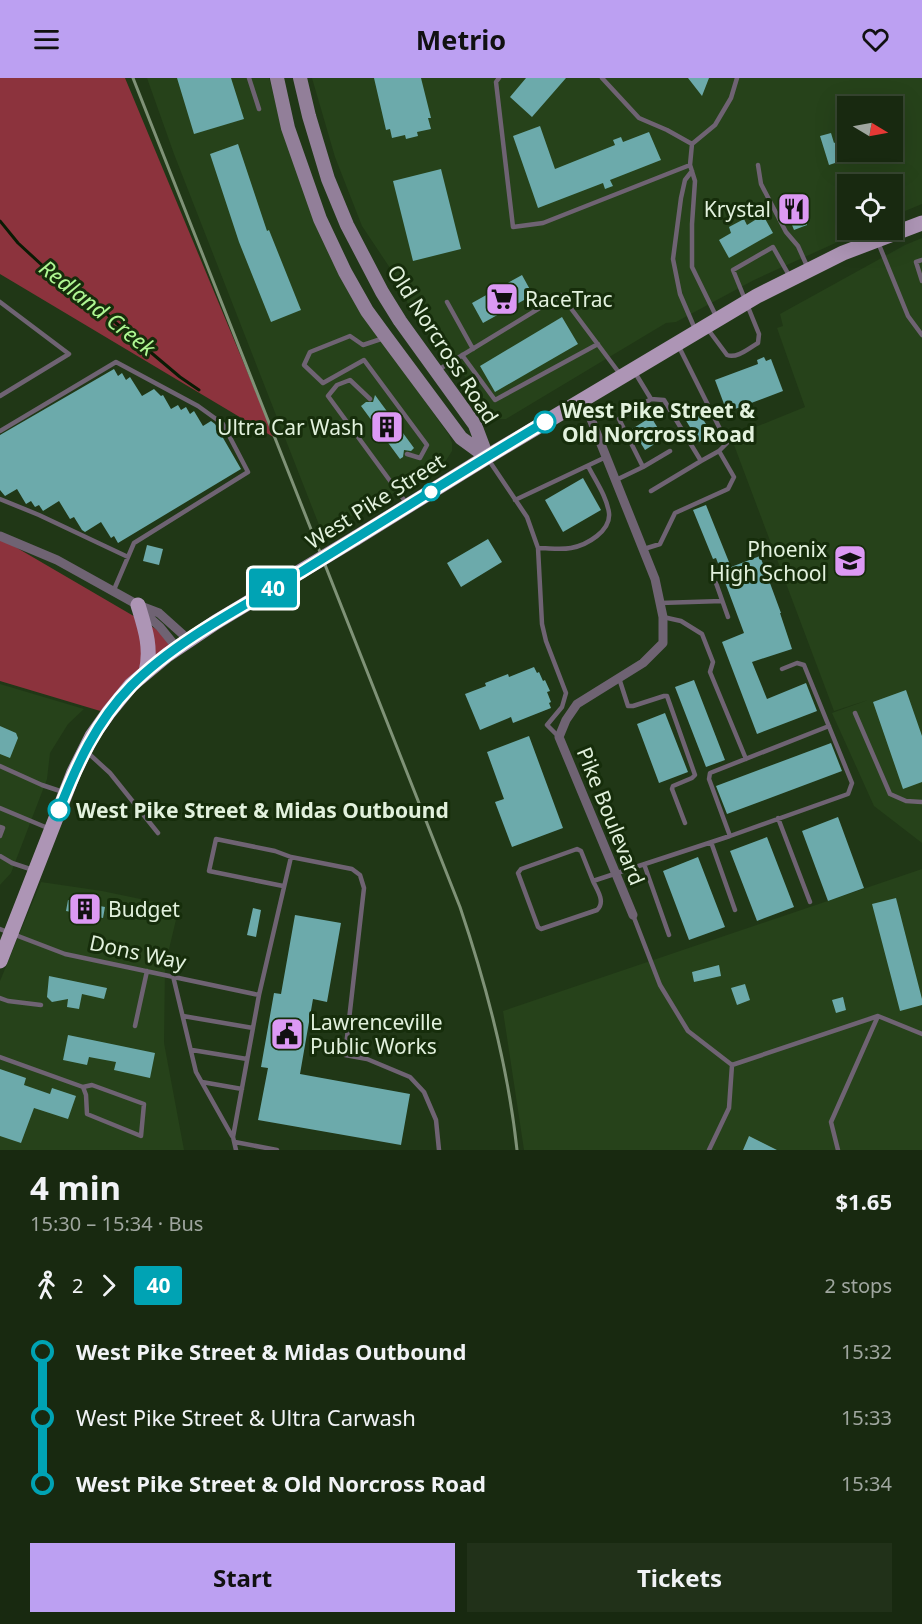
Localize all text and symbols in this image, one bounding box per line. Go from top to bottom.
text: Metrio [416,21,506,58]
icon: menu [30,23,63,56]
icon: heart [859,23,892,56]
north arrow [837,96,903,162]
map controls [837,96,903,240]
button: locate [837,174,903,240]
restaurant icon: Krystal [776,191,812,227]
place label: Krystal [704,195,771,223]
water label: Redland Creek [34,252,163,363]
street label: Old Norcross Road [381,259,505,429]
supermarket icon: RaceTrac [484,281,520,317]
place label: RaceTrac [525,285,613,313]
place label: West Pike Street & Old Norcross Road [562,396,755,448]
building icon: Ultra Car Wash [369,409,405,445]
marker: West Pike Street & Old Norcross Road [534,411,556,433]
place label: Ultra Car Wash [217,413,364,441]
street label: West Pike Street [300,447,450,555]
unlabelled marker [422,483,440,501]
place label: Phoenix High School [709,535,827,587]
school or university icon: Phoenix High School [832,543,868,579]
line badge: 40 [246,568,300,608]
text: 40 [261,574,285,602]
street label: Pike Boulevard [571,743,651,889]
place label: West Pike Street & Midas Outbound [76,796,449,824]
marker: West Pike Street & Midas Outbound [48,799,70,821]
building icon: Budget [67,891,103,927]
place label: Budget [108,895,180,923]
street label: Dons Way [87,928,189,976]
place label: Lawrenceville Public Works [310,1008,443,1060]
public building icon: Lawrenceville Public Works [269,1016,305,1052]
text: 4 min [30,1165,121,1210]
text: $1.65 [835,1186,892,1216]
text: 15:30 – 15:34 · Bus [30,1210,203,1237]
icon: walk [30,1269,63,1302]
icon: forward [92,1269,125,1302]
text: 40 [146,1271,170,1299]
text: 2 [72,1272,83,1299]
text: 2 stops [825,1272,892,1299]
text: West Pike Street & Midas Outbound [76,1336,466,1366]
text: 15:32 [841,1338,892,1365]
text: West Pike Street & Ultra Carwash [76,1402,416,1432]
text: 15:33 [841,1404,892,1431]
text: West Pike Street & Old Norcross Road [76,1468,486,1498]
text: 15:34 [841,1470,892,1497]
button: Start [30,1543,455,1612]
button: Tickets [467,1543,892,1612]

